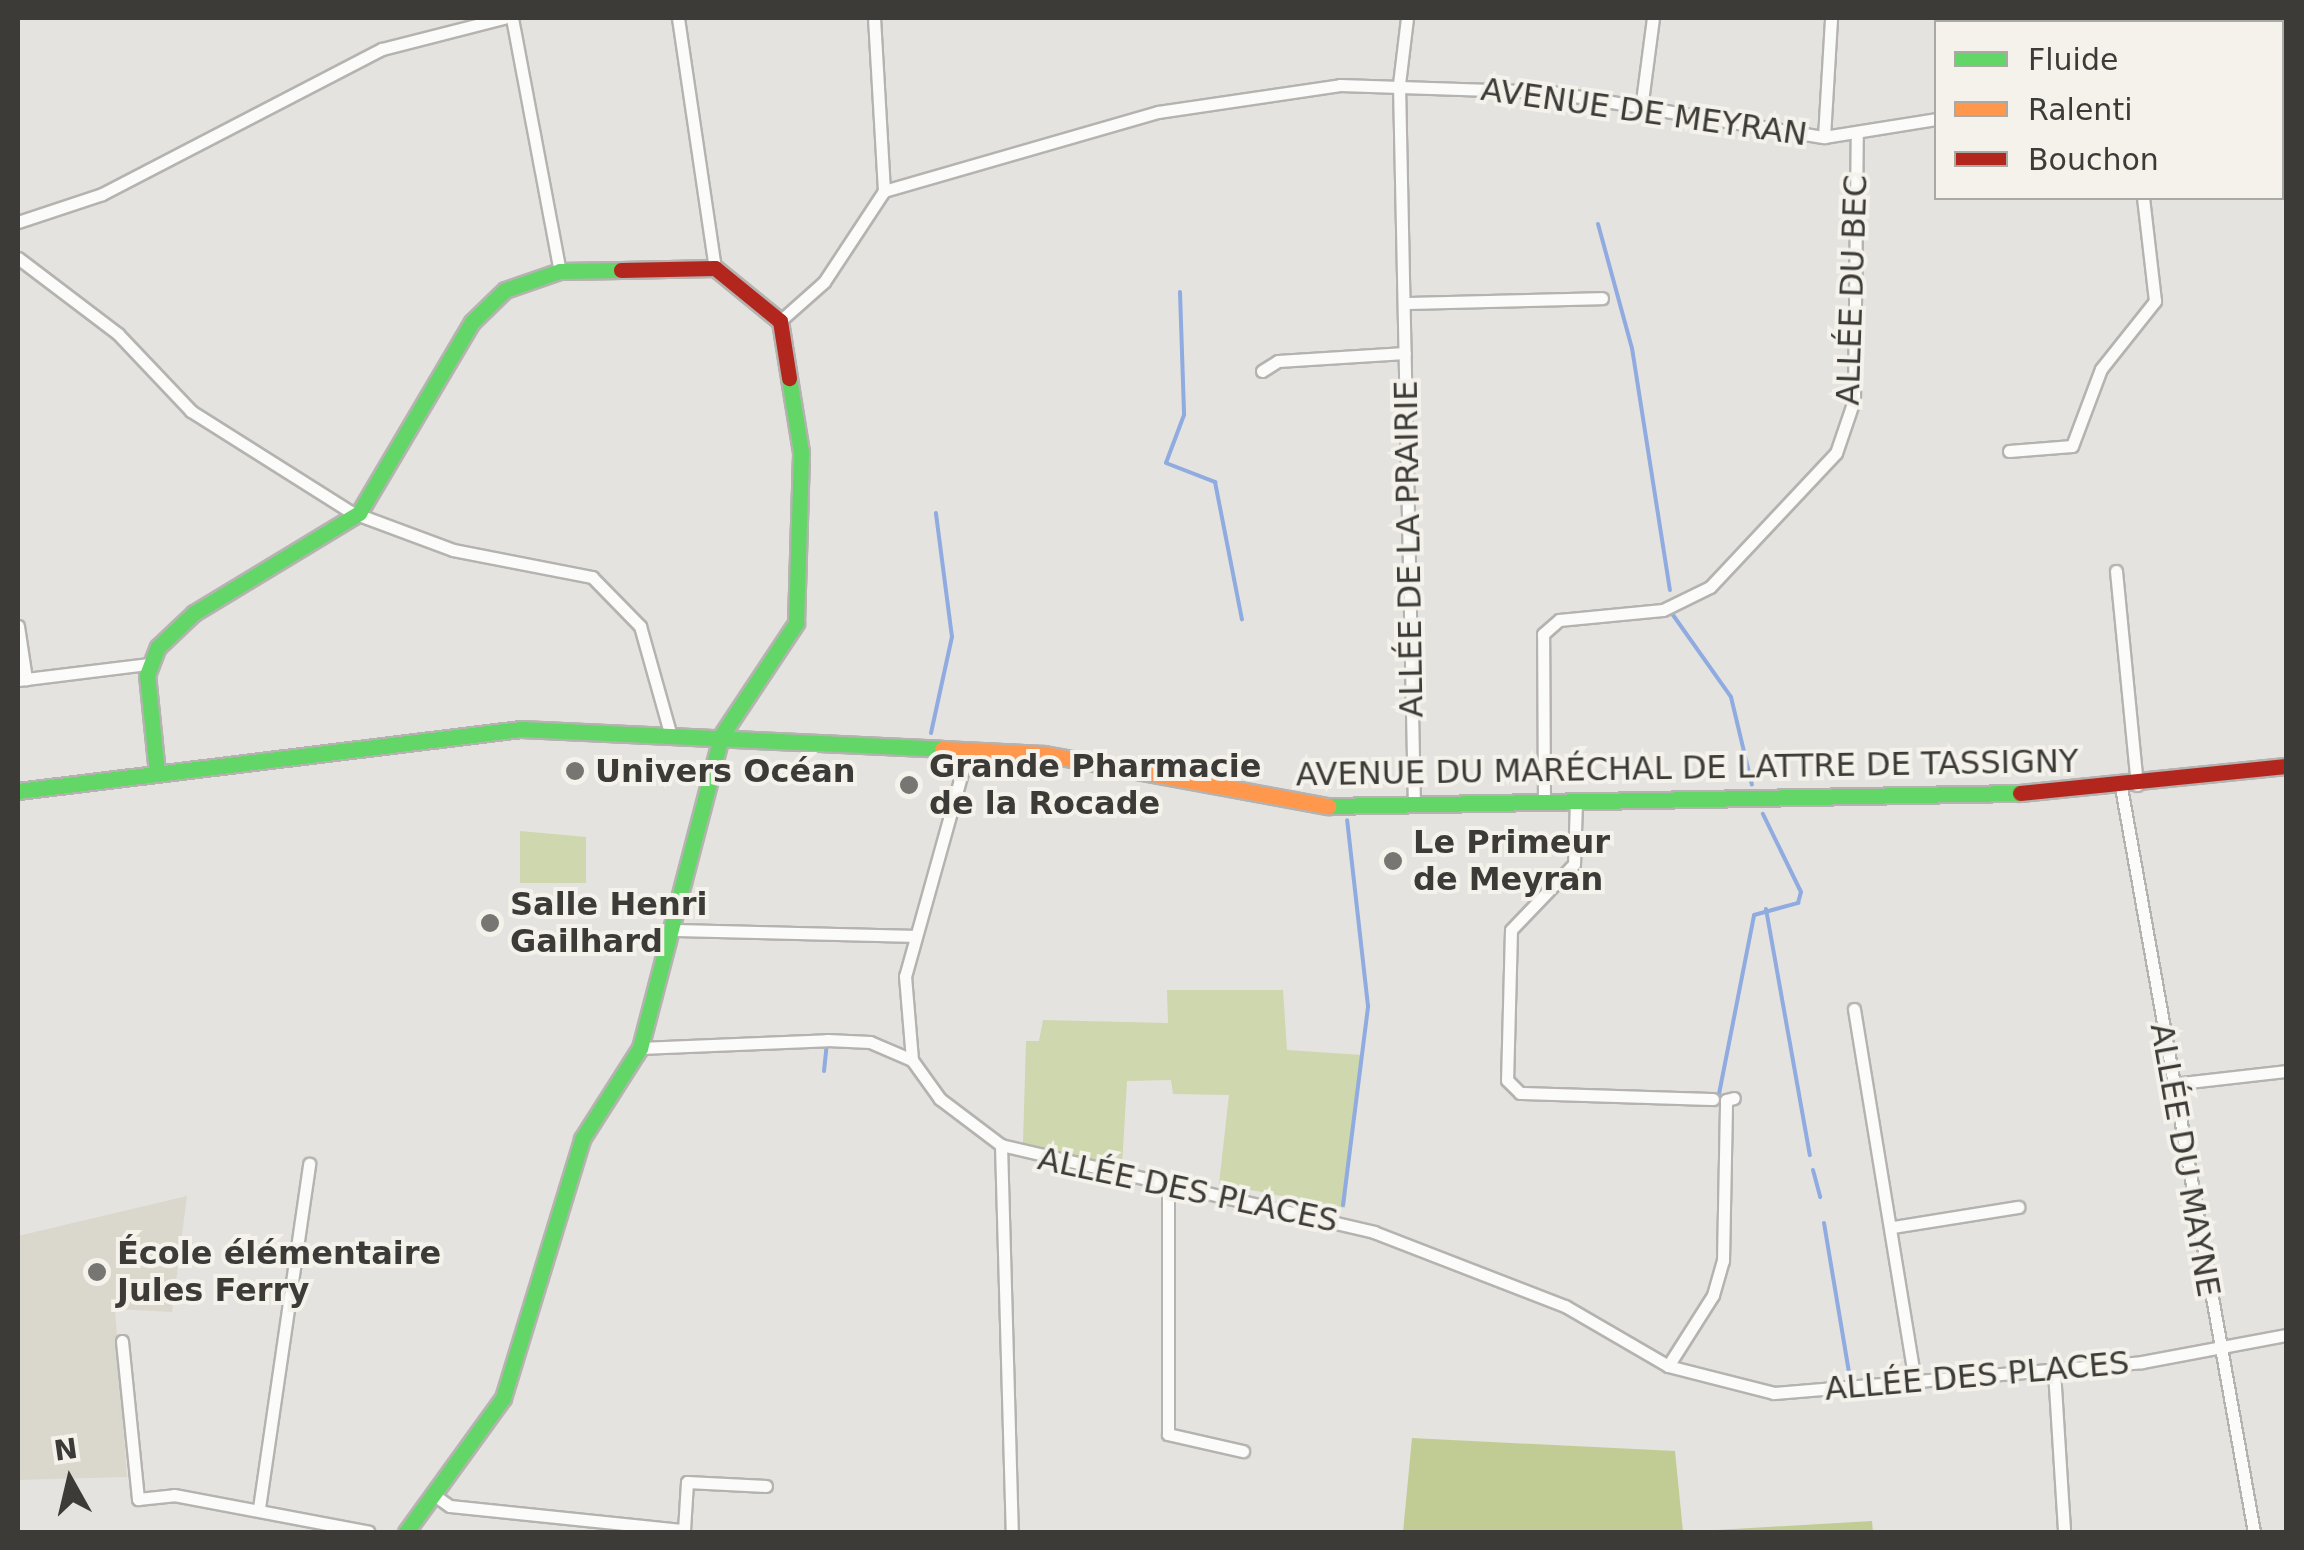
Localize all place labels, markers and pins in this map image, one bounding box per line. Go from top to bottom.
place label: Grande Pharmacie de la Rocade [929,748,1261,823]
place label: Univers Océan [595,752,856,790]
marker: Univers Océan [564,760,586,782]
marker: Grande Pharmacie de la Rocade [898,774,920,796]
place label: Le Primeur de Meyran [1413,824,1610,899]
marker: Le Primeur de Meyran [1382,850,1404,872]
place label: Salle Henri Gailhard [510,886,707,961]
marker: Salle Henri Gailhard [479,912,501,934]
place label: École élémentaire Jules Ferry [117,1235,441,1310]
marker: École élémentaire Jules Ferry [86,1261,108,1283]

